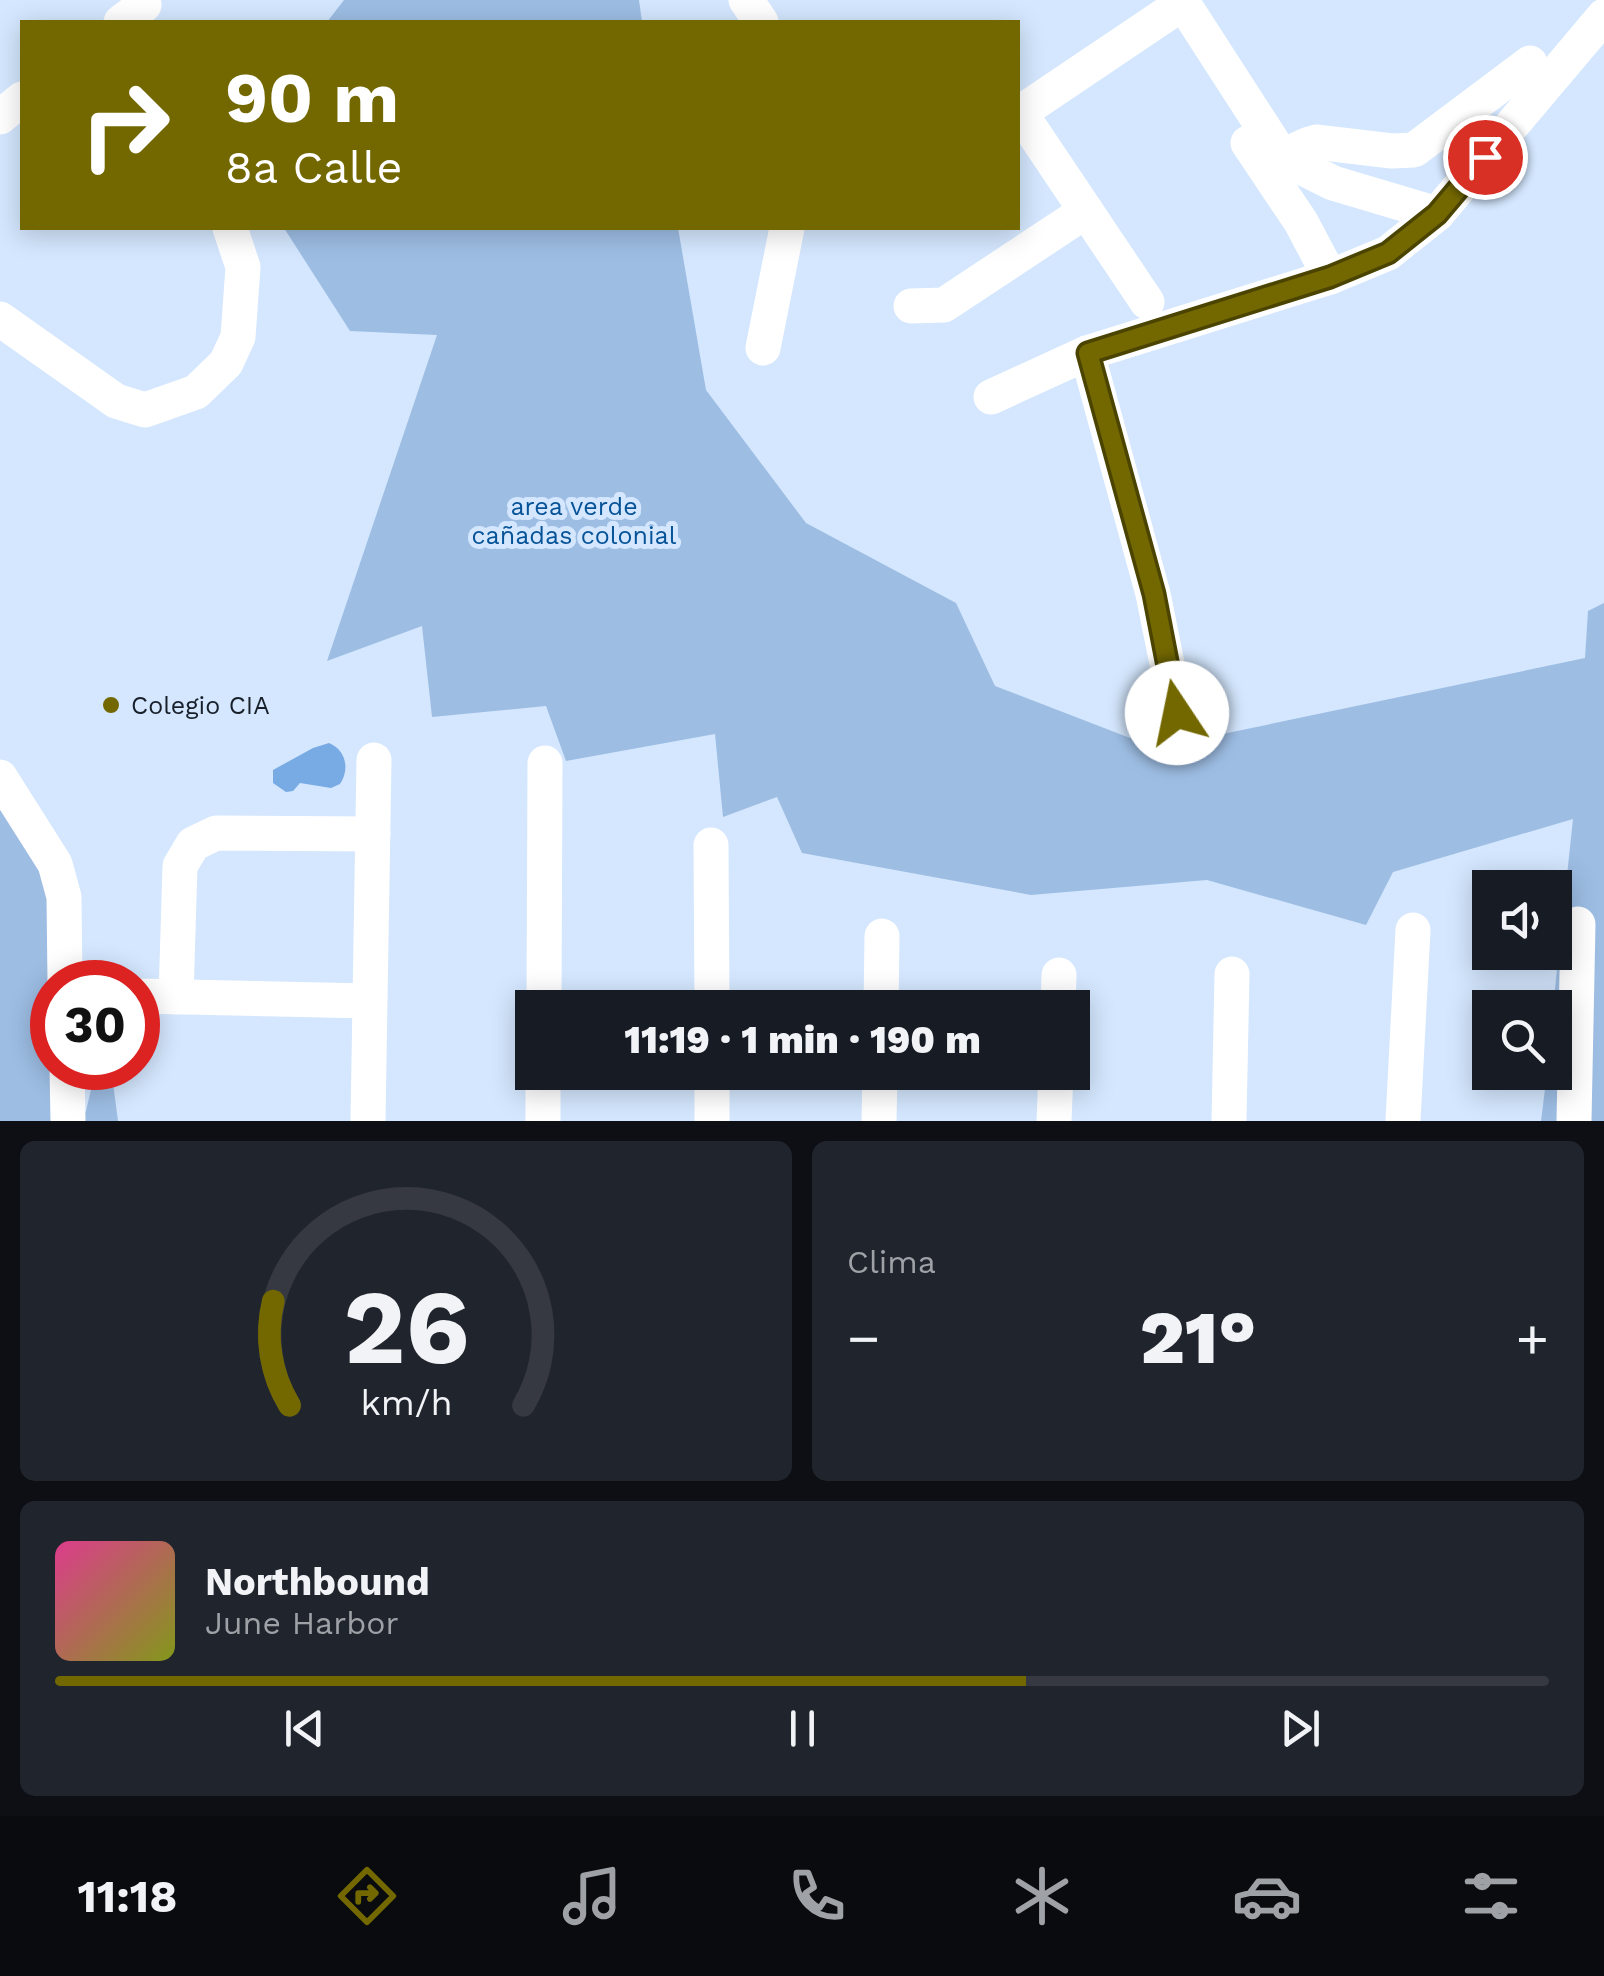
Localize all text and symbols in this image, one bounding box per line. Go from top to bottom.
text: 90 m [225,57,399,139]
icon: right [60,60,190,190]
pin [1443,115,1528,200]
icon: arrive [1458,130,1513,185]
text: 8a Calle [225,141,402,194]
park label: area verde cañadas colonial [472,492,677,550]
position arrow [1125,661,1229,765]
place label: Colegio CIA [131,691,270,720]
marker: Colegio CIA [100,694,122,716]
map controls [1472,870,1572,1090]
button: sound [1472,870,1572,970]
speed limit sign: 30 [30,960,160,1090]
button: search [1472,990,1572,1090]
text: 11:19 · 1 min · 190 m [624,1018,981,1062]
text: Clima [847,1243,936,1281]
text: 26 [343,1266,469,1388]
text: 21° [1140,1293,1256,1381]
text: − [847,1306,880,1370]
text: + [1516,1306,1549,1370]
text: km/h [360,1382,452,1424]
text: Northbound [205,1560,430,1604]
text: June Harbor [205,1604,399,1642]
icon: previous [277,1701,332,1756]
icon: pause [775,1701,830,1756]
icon: next [1273,1701,1328,1756]
icon: directions [332,1861,402,1931]
icon: music [557,1861,627,1931]
icon: phone [782,1861,852,1931]
icon: climate [1007,1861,1077,1931]
icon: car [1232,1861,1302,1931]
icon: filters [1456,1861,1526,1931]
text: 11:18 [77,1870,177,1923]

